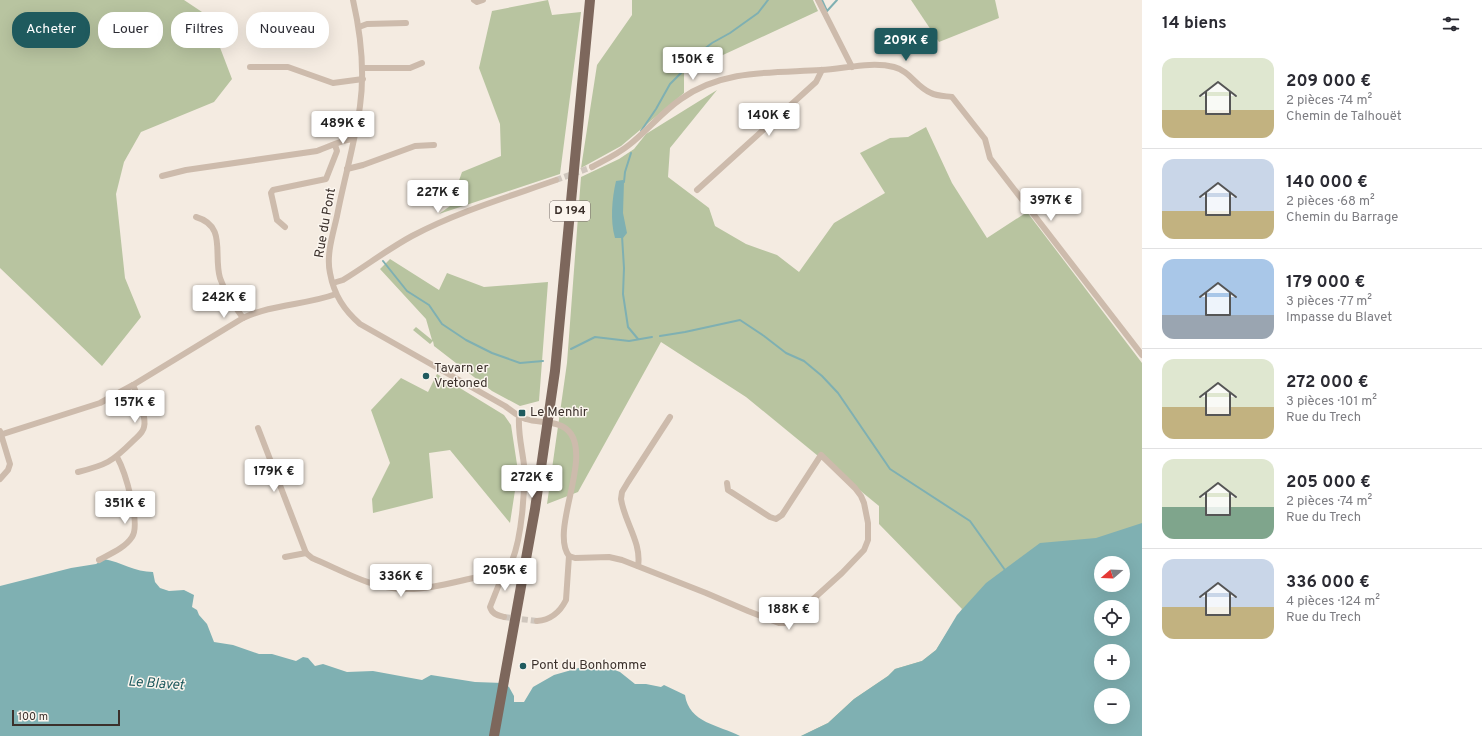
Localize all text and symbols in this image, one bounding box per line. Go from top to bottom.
chip: Acheter [12,12,90,48]
chip: Louer [98,12,163,48]
chip: Filtres [171,12,238,48]
chip: Nouveau [246,12,329,48]
text: 14 biens [1162,13,1227,35]
icon: filters [1440,13,1462,35]
pin: 209K € [873,28,939,62]
text: 209K € [883,33,929,49]
pin: 150K € [660,47,726,81]
text: 150K € [672,52,714,68]
text: 209 000 € [1286,71,1371,93]
icon: home [1194,74,1242,122]
text: 2 pièces · 74 m² [1286,93,1372,109]
pin: 140K € [736,103,802,137]
text: 140K € [748,108,790,124]
text: Chemin de Talhouët [1286,109,1402,125]
pin: 489K € [310,111,376,145]
text: 489K € [320,116,366,132]
text: 140 000 € [1286,172,1368,194]
icon: home [1194,175,1242,223]
pin: 227K € [405,180,471,214]
text: 227K € [416,185,460,201]
street label: Rue du Pont [312,187,340,259]
pin: 397K € [1018,188,1084,222]
text: 397K € [1029,193,1073,209]
text: 2 pièces · 68 m² [1286,194,1375,210]
road number: D 194 [550,201,590,221]
text: Chemin du Barrage [1286,210,1398,226]
text: 179 000 € [1286,272,1365,294]
icon: home [1194,275,1242,323]
pin: 242K € [191,285,257,319]
text: 242K € [202,290,246,306]
text: 3 pièces · 77 m² [1286,294,1372,310]
text: Impasse du Blavet [1286,310,1392,326]
place label: Tavarn er Vretoned [434,361,489,392]
marker: Tavarn er Vretoned [421,371,431,381]
text: 272 000 € [1286,372,1368,394]
icon: home [1194,375,1242,423]
pin: 157K € [102,390,168,424]
text: 3 pièces · 101 m² [1286,394,1377,410]
text: 157K € [115,395,155,411]
place label: Le Menhir [530,405,588,421]
marker: Le Menhir [517,408,527,418]
text: Rue du Trech [1286,410,1361,426]
pin: 179K € [241,459,307,493]
text: 179K € [254,464,294,480]
pin: 272K € [499,465,565,499]
text: 272K € [510,470,554,486]
text: 205 000 € [1286,472,1371,494]
icon: home [1194,475,1242,523]
pin: 351K € [92,491,158,525]
text: 2 pièces · 74 m² [1286,494,1372,510]
text: 351K € [104,496,146,512]
text: Rue du Trech [1286,510,1361,526]
north arrow [1094,556,1130,592]
map controls [1094,556,1130,724]
pin: 205K € [472,558,538,592]
text: 205K € [482,563,528,579]
pin: 336K € [368,564,434,598]
text: 336K € [379,569,423,585]
text: 336 000 € [1286,572,1370,594]
icon: home [1194,575,1242,623]
text: 4 pièces · 124 m² [1286,594,1380,610]
pin: 188K € [756,597,822,631]
button: locate [1094,600,1130,636]
text: 188K € [768,602,810,618]
text: Rue du Trech [1286,610,1361,626]
button: + [1094,644,1130,680]
place label: Pont du Bonhomme [531,658,646,674]
marker: Pont du Bonhomme [518,661,528,671]
water label: Le Blavet [127,674,186,695]
button: − [1094,688,1130,724]
scale bar [12,708,120,727]
text: 100 m [18,710,48,724]

